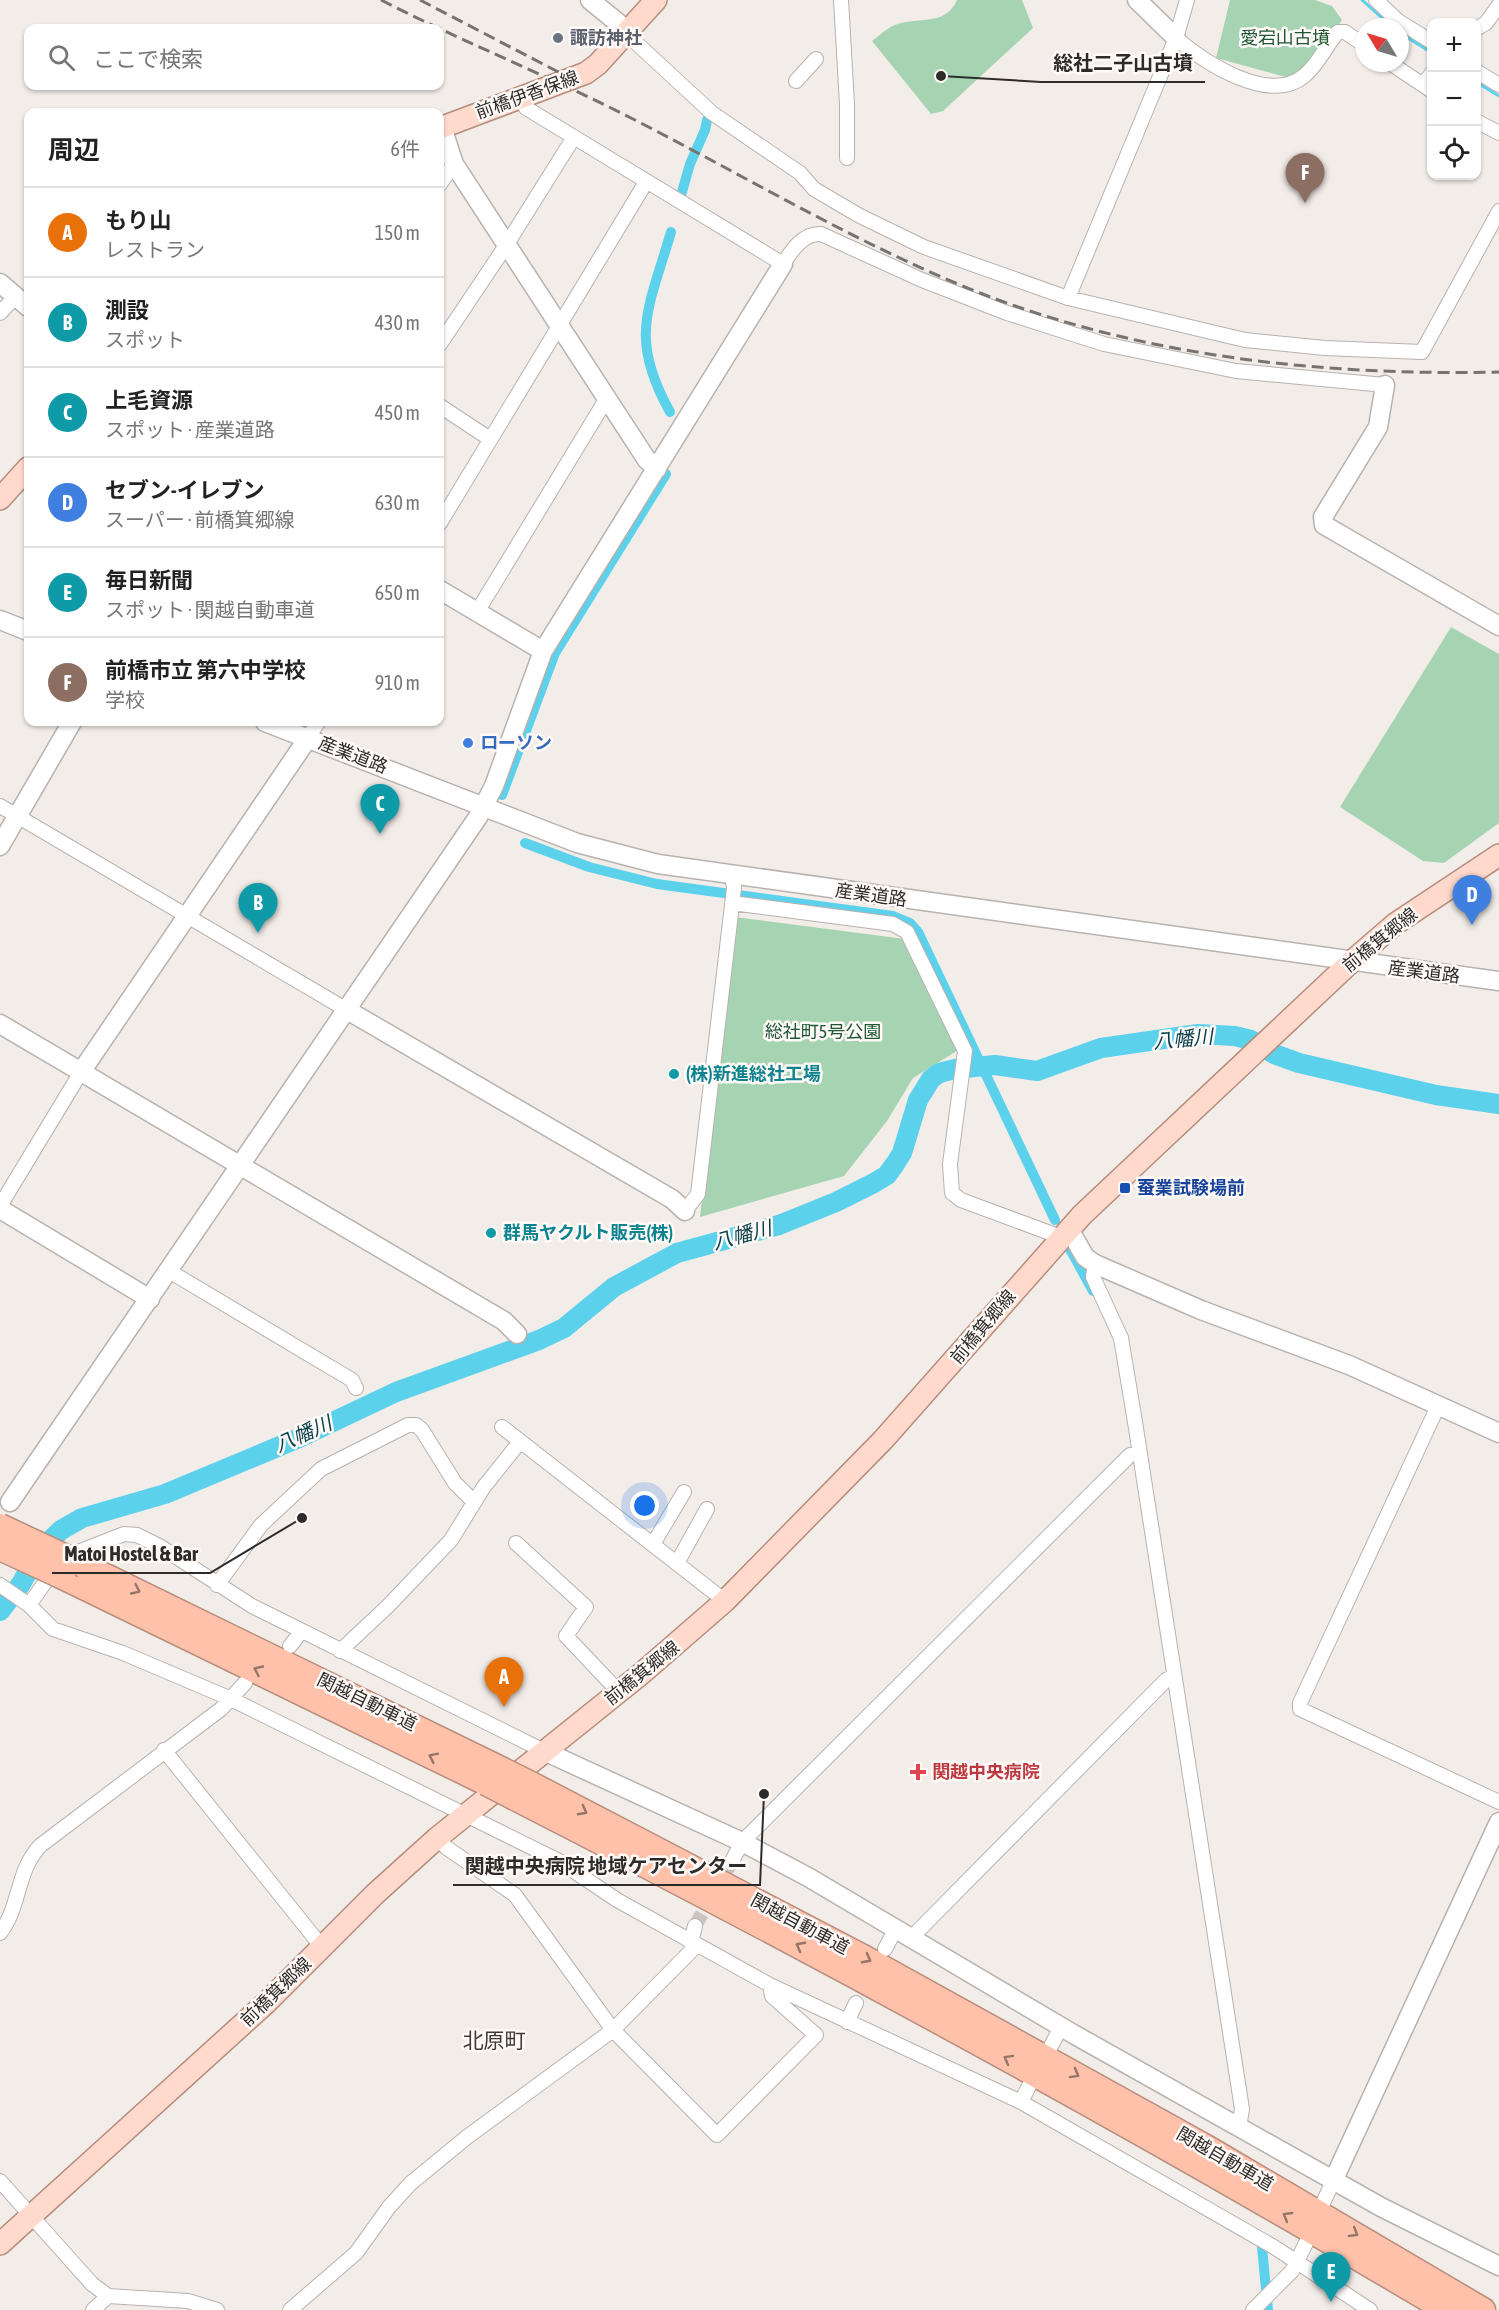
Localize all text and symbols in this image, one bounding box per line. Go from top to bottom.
north arrow [1355,18,1409,72]
map controls [1427,18,1481,180]
button: + [1427,18,1481,72]
search box [24,24,444,90]
place label: 諏訪神社 [570,27,642,48]
park label: 愛宕山古墳 [1240,27,1330,48]
marker: 諏訪神社 [551,31,565,45]
icon: search [45,41,78,74]
callout: 総社二子山古墳 [1041,44,1205,82]
text: ここで検索 [93,46,203,72]
text: 総社二子山古墳 [1053,51,1193,74]
street label: 前橋伊香保線 [472,66,581,123]
button: − [1427,72,1481,126]
button: locate [1427,126,1481,180]
text: 周辺 [48,135,100,165]
text: 6件 [391,137,420,160]
pin: F [1286,154,1324,203]
text: もり山 [105,207,171,233]
text: A [63,221,72,244]
text: 150 m [375,221,420,244]
text: レストラン [105,238,205,261]
text: 測設 [105,297,149,323]
text: B [63,311,72,334]
text: 430 m [375,311,420,334]
text: スポット [105,328,185,351]
text: 上毛資源 [105,387,193,413]
text: C [63,401,72,424]
text: 450 m [375,401,420,424]
text: スポット · 産業道路 [105,418,275,441]
text: セブン-イレブン [105,477,265,503]
text: D [62,491,73,514]
text: 630 m [375,491,420,514]
text: スーパー · 前橋箕郷線 [105,508,295,531]
text: 毎日新聞 [105,567,193,593]
text: E [63,581,72,604]
text: 650 m [375,581,420,604]
text: スポット · 関越自動車道 [105,598,315,621]
text: 前橋市立 第六中学校 [105,657,306,683]
text: F [63,671,72,694]
text: 910 m [375,671,420,694]
text: 学校 [105,688,145,711]
street label: 産業道路 [316,732,391,777]
place label: ローソン [480,732,552,753]
marker: ローソン [461,736,475,750]
pin: C [360,784,400,834]
pin: D [1452,876,1492,925]
street label: 産業道路 [834,879,908,910]
pin: B [238,884,278,933]
street label: 前橋箕郷線 [1338,903,1421,976]
street label: 産業道路 [1387,957,1461,986]
park label: 総社町5号公園 [765,1021,881,1042]
water label: 八幡川 [1152,1024,1216,1053]
place label: (株)新進総社工場 [686,1063,821,1084]
marker: (株)新進総社工場 [667,1067,681,1081]
place label: 蚕業試験場前 [1137,1177,1245,1198]
marker: 蚕業試験場前 [1118,1181,1132,1195]
water label: 八幡川 [710,1215,776,1253]
place label: 群馬ヤクルト販売(株) [503,1222,673,1243]
marker: 群馬ヤクルト販売(株) [484,1226,498,1240]
street label: 前橋箕郷線 [946,1285,1020,1368]
water label: 八幡川 [271,1410,337,1456]
your location [630,1491,659,1520]
callout: Matoi Hostel & Bar [52,1535,210,1573]
text: Matoi Hostel & Bar [64,1542,199,1565]
one-way arrow [129,1582,140,1594]
street label: 前橋箕郷線 [600,1636,683,1709]
pin: A [484,1658,524,1707]
one-way arrow [254,1666,265,1678]
street label: 関越自動車道 [314,1668,420,1735]
one-way arrow [429,1752,440,1764]
place label: 関越中央病院 [932,1761,1040,1782]
marker: 関越中央病院 [909,1763,927,1781]
one-way arrow [577,1804,587,1815]
callout: 関越中央病院 地域ケアセンター [453,1847,760,1885]
text: 関越中央病院 地域ケアセンター [465,1854,747,1877]
street label: 関越自動車道 [748,1889,853,1958]
one-way arrow [795,1942,806,1953]
one-way arrow [861,1952,872,1963]
street label: 前橋箕郷線 [236,1953,315,2030]
district label: 北原町 [463,2028,526,2052]
one-way arrow [1003,2055,1014,2066]
one-way arrow [1068,2067,1079,2078]
street label: 関越自動車道 [1173,2122,1277,2195]
one-way arrow [1283,2212,1294,2224]
one-way arrow [1348,2226,1358,2237]
pin: E [1312,2252,1350,2302]

